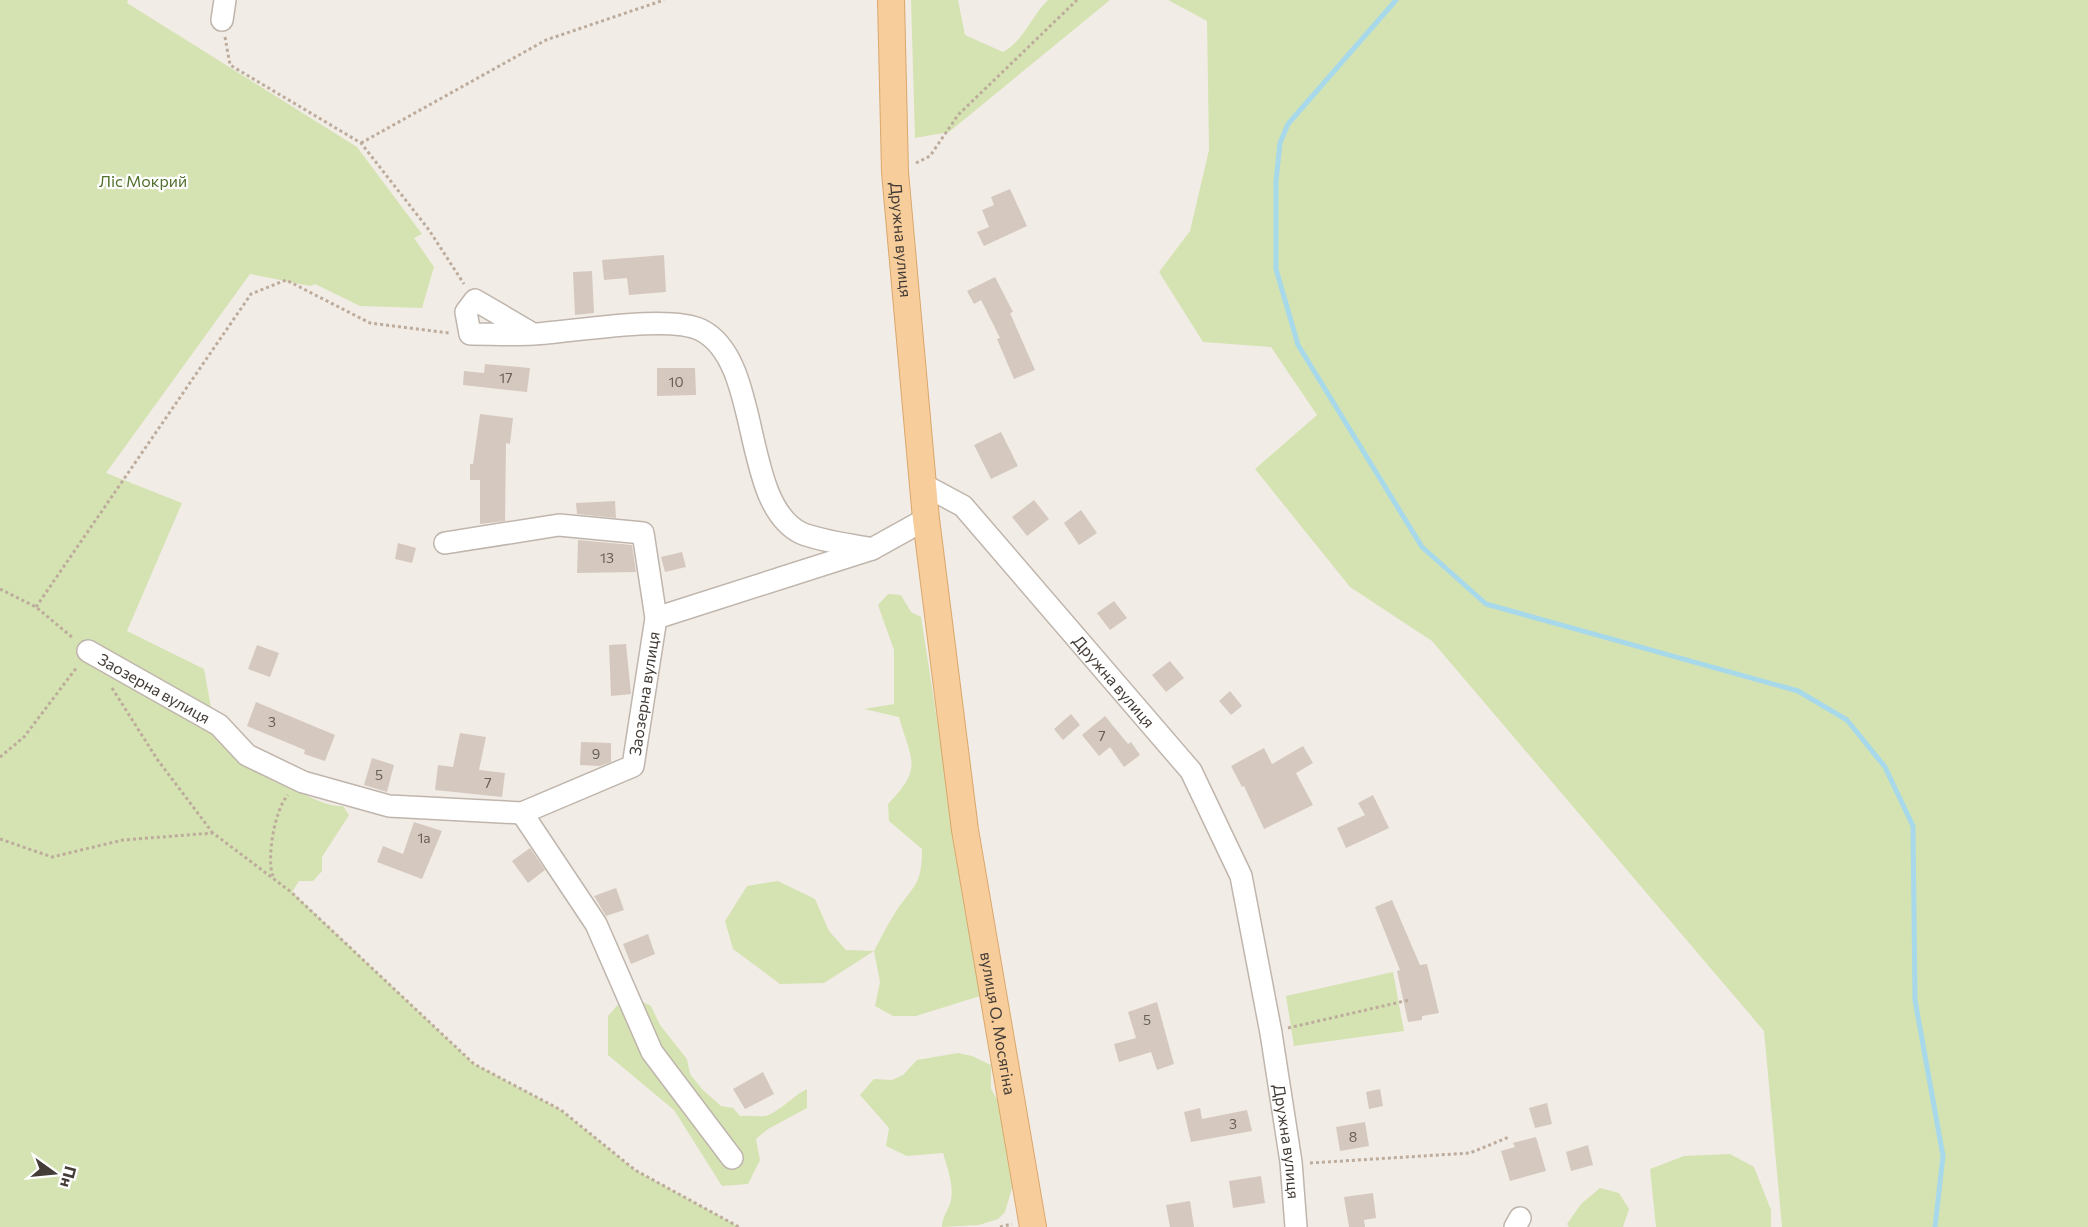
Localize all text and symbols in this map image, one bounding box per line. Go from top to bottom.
park label: Ліс Мокрий [99,171,187,190]
street label: Дружна вулиця [887,181,916,298]
house number: 17 [499,369,513,386]
house number: 10 [668,373,684,390]
house number: 13 [600,549,614,566]
street label: Заозерна вулиця [625,630,663,757]
street label: Дружна вулиця [1069,631,1159,731]
street label: Заозерна вулиця [95,649,214,727]
house number: 3 [268,713,276,730]
house number: 7 [1098,727,1106,744]
house number: 9 [592,745,600,762]
house number: 5 [375,766,383,783]
house number: 7 [484,774,492,791]
house number: 1а [417,829,431,846]
street label: вулиця О. Мосягіна [977,950,1020,1096]
house number: 5 [1143,1011,1151,1028]
street label: Дружна вулиця [1270,1083,1304,1200]
house number: 3 [1229,1115,1237,1132]
house number: 8 [1349,1128,1357,1145]
north arrow [24,1143,84,1203]
text: Пн [57,1164,81,1190]

